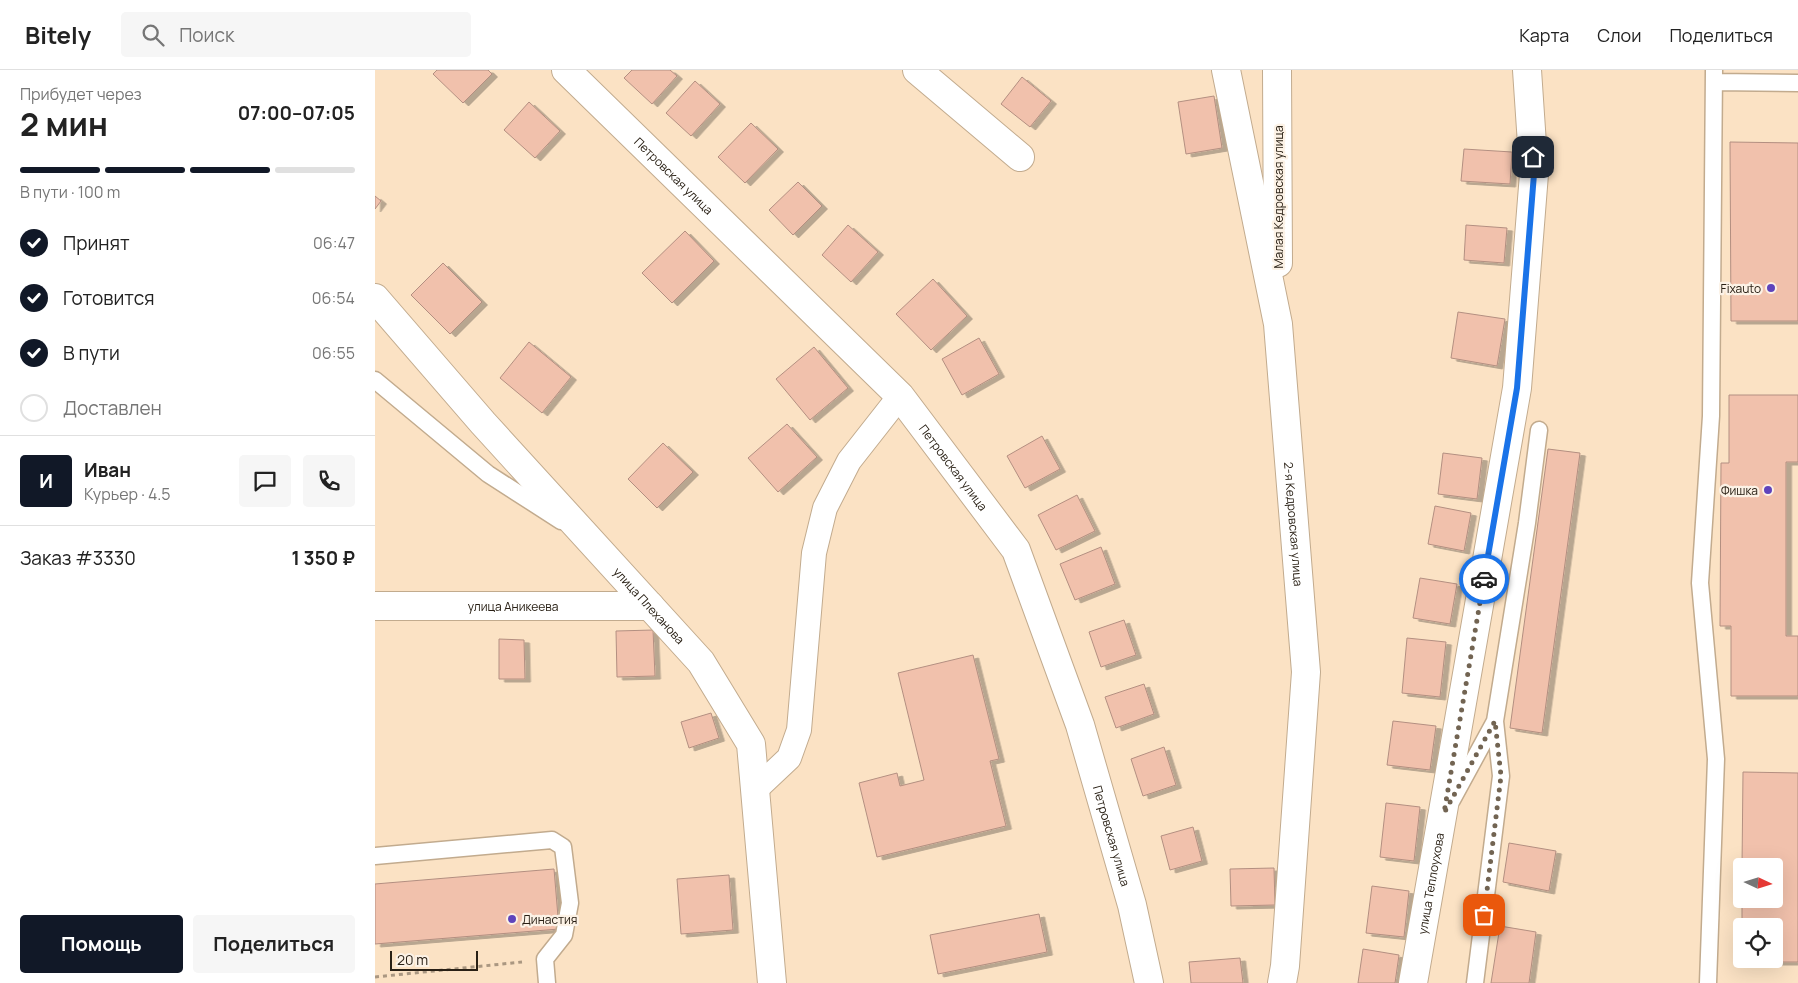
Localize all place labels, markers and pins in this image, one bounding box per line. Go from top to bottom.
pin [1512,136,1554,178]
place label: Fixauto [1721,280,1761,297]
marker: Fixauto [1765,282,1777,294]
place label: Фишка [1721,482,1758,499]
marker: Фишка [1762,484,1774,496]
pin [1463,894,1505,936]
place label: Династия [522,911,577,928]
marker: Династия [506,913,518,925]

